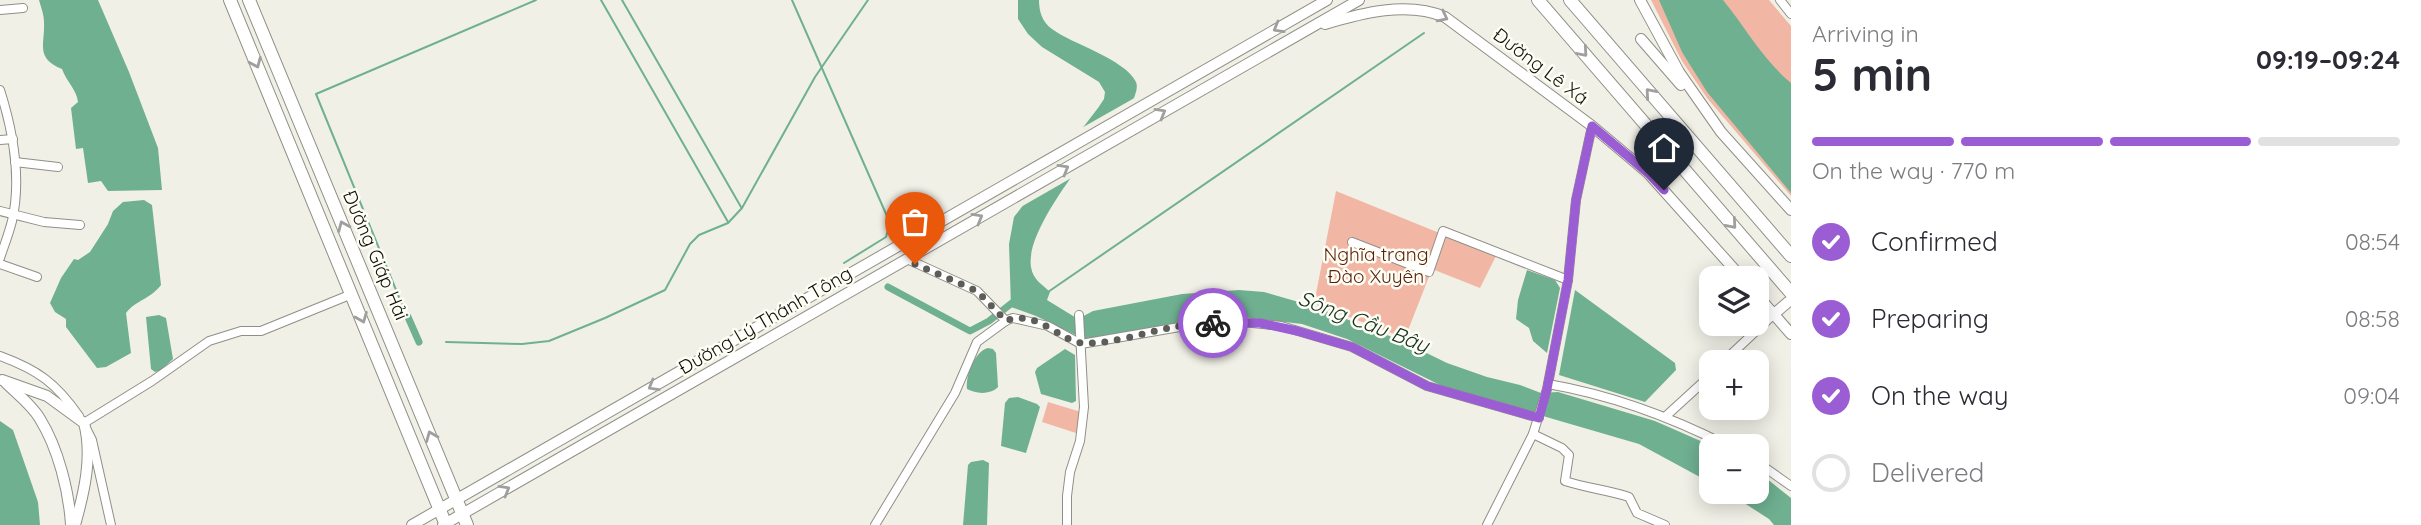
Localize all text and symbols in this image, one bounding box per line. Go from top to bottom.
one-way arrow [1436,9,1448,23]
text: Arriving in [1812,19,1919,48]
one-way arrow [1273,20,1286,33]
street label: Đường Lê Xá [1489,22,1593,110]
one-way arrow [1575,43,1587,56]
text: 09:19–09:24 [2256,43,2400,76]
text: 5 min [1812,45,1932,103]
one-way arrow [248,56,262,68]
one-way arrow [1646,89,1658,102]
one-way arrow [1154,108,1166,121]
pin [1634,118,1694,190]
icon: home [1645,129,1683,167]
text: On the way · 770 m [1812,156,2015,185]
one-way arrow [1056,164,1069,177]
street label: Đường Giáp Hải [338,186,414,324]
pin [885,192,945,264]
icon: bag [896,203,934,241]
one-way arrow [971,213,984,226]
one-way arrow [1724,216,1736,229]
one-way arrow [338,221,352,233]
icon: check [1812,223,1850,261]
text: Confirmed [1871,225,1998,258]
text: 08:54 [2345,227,2400,256]
park label: Nghĩa trang Đào Xuyên [1323,242,1429,288]
street label: Đường Lý Thánh Tông [674,261,856,379]
map controls [1699,266,1769,504]
button: layers [1699,266,1769,336]
water label: Sông Cầu Bây [1295,284,1434,358]
courier [1178,288,1248,358]
icon: check [1812,300,1850,338]
text: Preparing [1871,302,1989,335]
icon: bike [1194,304,1232,342]
text: 08:58 [2345,304,2400,333]
one-way arrow [354,311,368,324]
button: + [1699,350,1769,420]
icon: check [1812,377,1850,415]
one-way arrow [648,378,661,391]
text: On the way [1871,379,2009,412]
text: 09:04 [2343,381,2400,410]
one-way arrow [425,431,439,443]
button: − [1699,434,1769,504]
text: Delivered [1871,456,1984,489]
one-way arrow [497,485,510,498]

